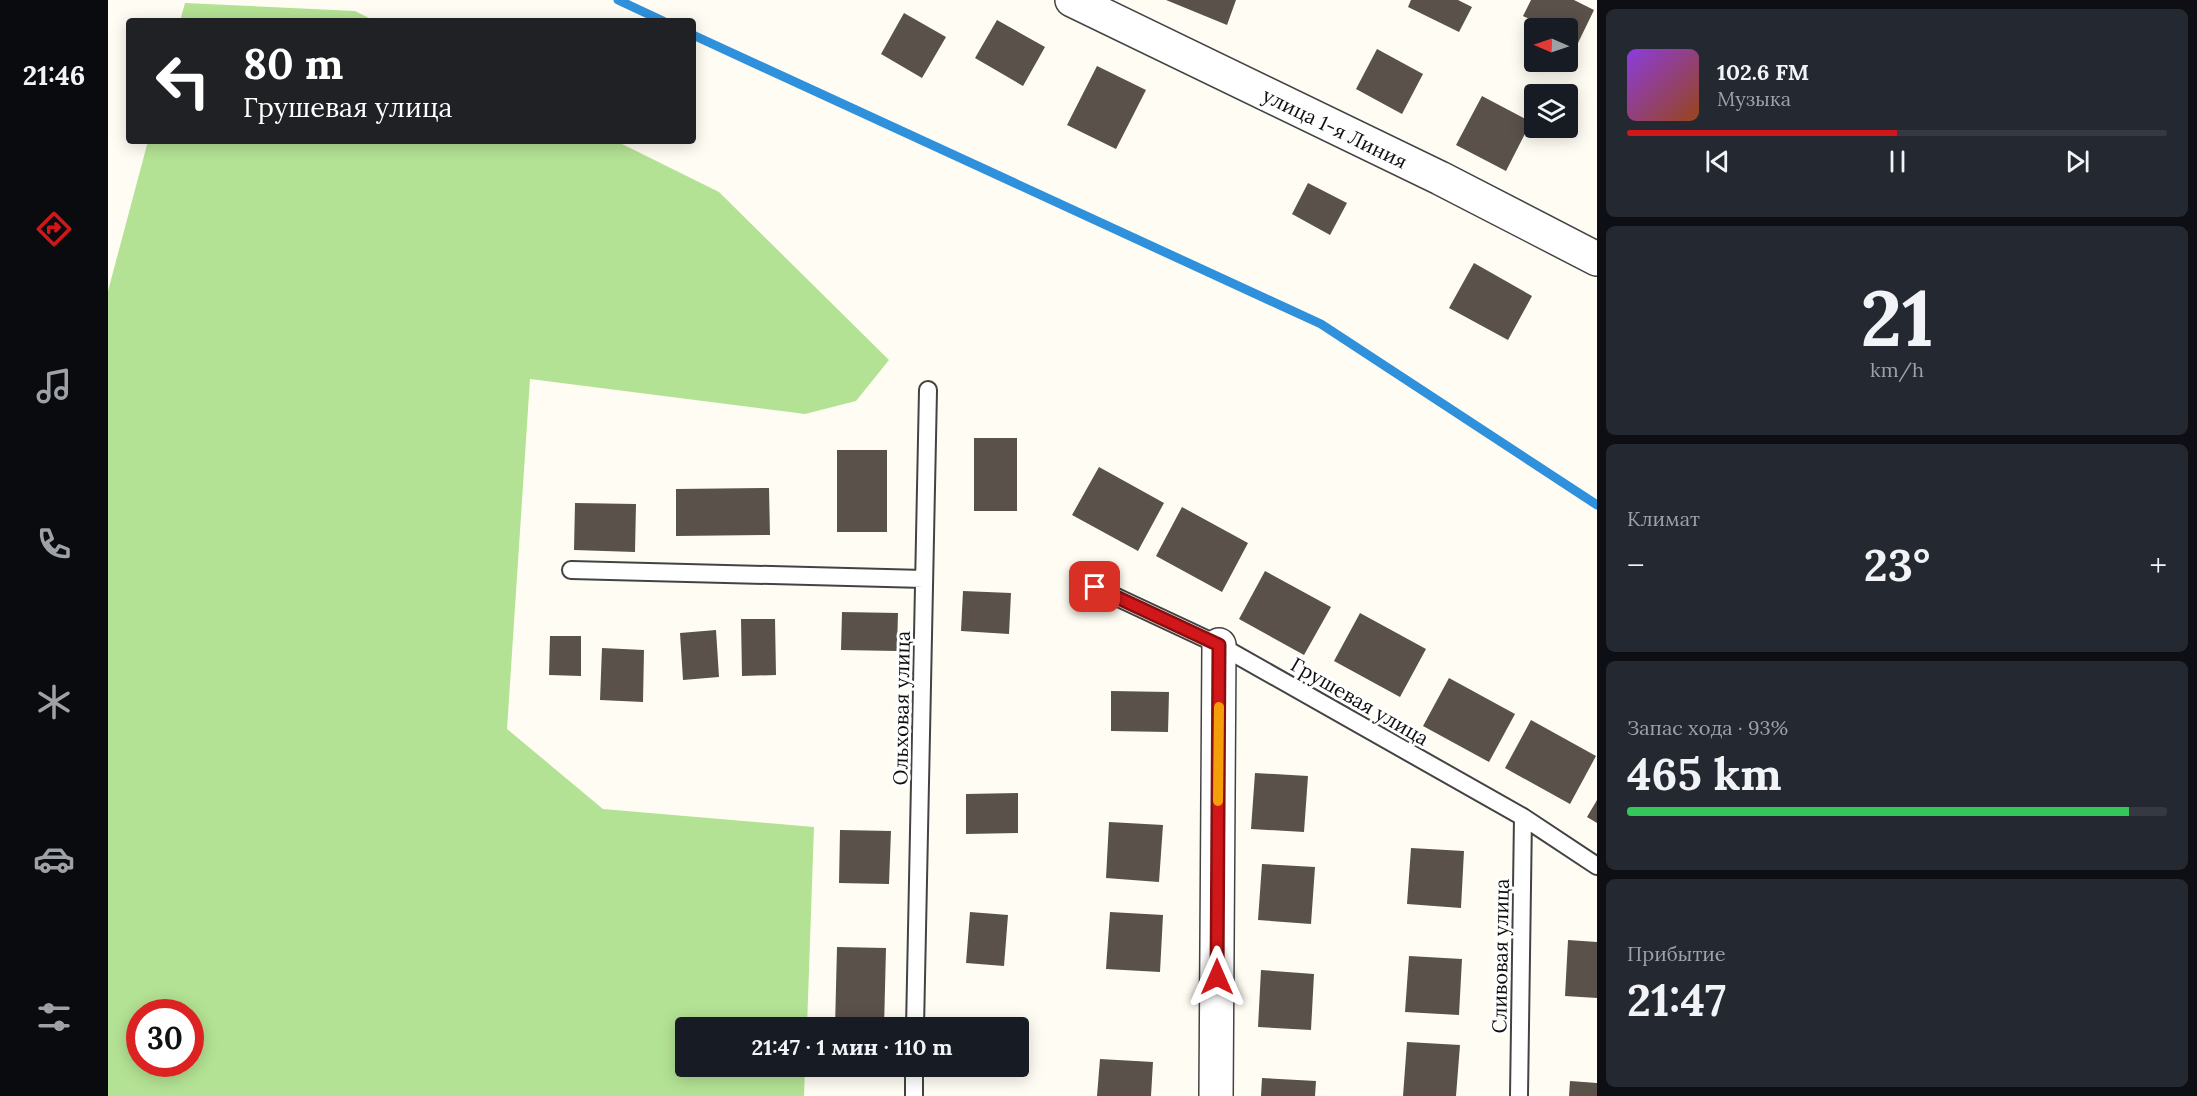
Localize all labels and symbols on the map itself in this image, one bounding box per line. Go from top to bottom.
north arrow [1524,18,1578,72]
street label: улица 1-я Линия [1259,82,1411,174]
pin [1069,561,1120,612]
street label: Ольховая улица [887,631,915,785]
street label: Грушевая улица [1287,651,1433,751]
street label: Сливовая улица [1486,878,1514,1034]
position arrow [1185,945,1249,1009]
speed limit sign: 30 [126,999,204,1077]

